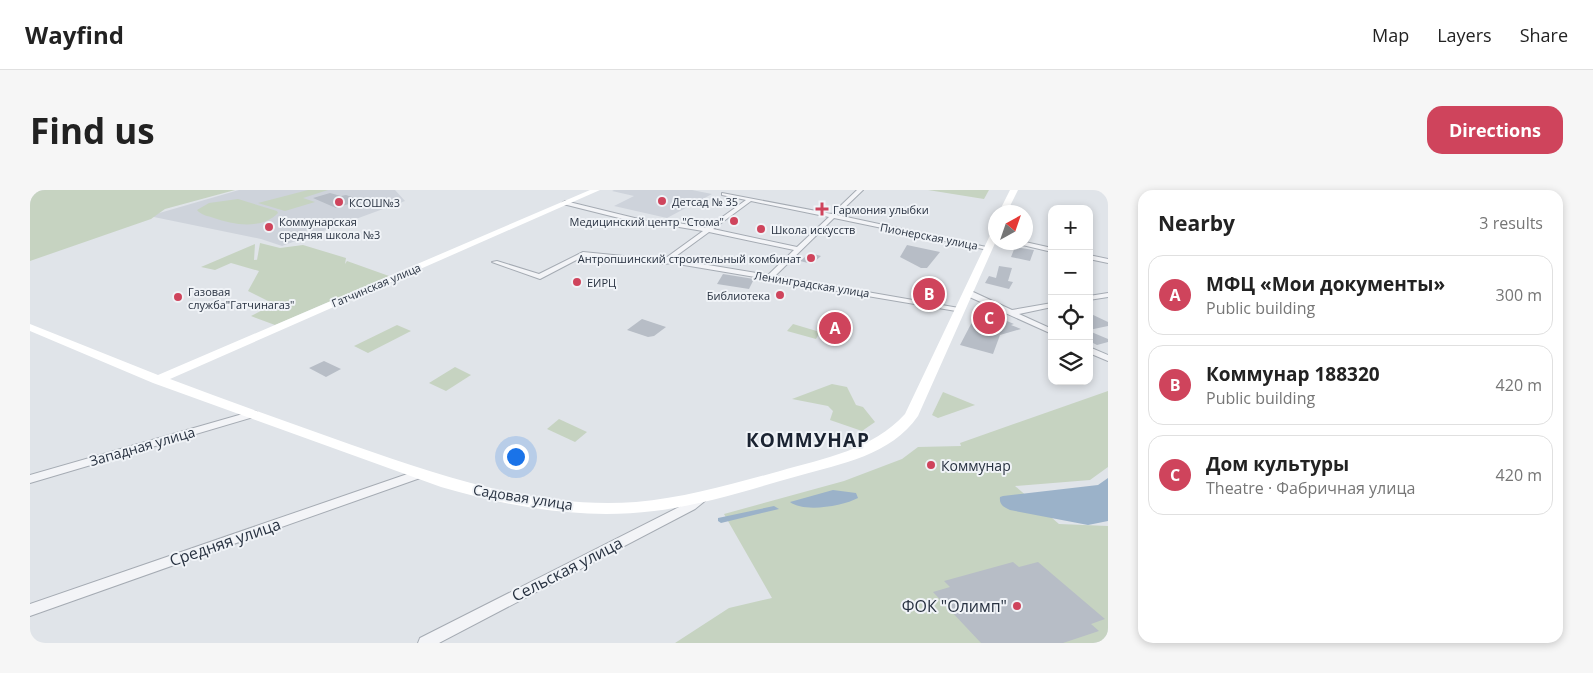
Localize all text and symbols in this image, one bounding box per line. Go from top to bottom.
text: Wayfind [25,18,124,51]
text: Map [1372,23,1409,47]
text: Layers [1437,23,1492,47]
text: Share [1520,23,1568,47]
button: Directions [1427,106,1563,154]
text: Find us [30,107,155,154]
place label: Детсад № 35 [672,194,738,209]
place label: КСОШ№3 [349,195,400,210]
marker: Детсад № 35 [656,195,668,207]
marker: КСОШ№3 [333,196,345,208]
marker: Гармония улыбки [815,202,829,216]
place label: Гармония улыбки [833,202,929,217]
north arrow [988,205,1033,250]
map controls [1048,205,1093,385]
button: + [1048,205,1093,250]
text: Nearby [1158,209,1235,237]
text: 3 results [1479,212,1543,234]
place label: Коммунарская средняя школа №3 [279,214,380,242]
place label: Медицинский центр "Стома" [570,214,724,229]
marker: Медицинский центр "Стома" [728,215,740,227]
street label: Пионерская улица [879,219,979,253]
marker: Коммунарская средняя школа №3 [263,221,275,233]
place label: Школа искусств [771,222,855,237]
marker: Школа искусств [755,223,767,235]
button: − [1048,250,1093,295]
place label: Антропшинский строительный комбинат [578,251,801,266]
marker: Антропшинский строительный комбинат [805,252,817,264]
street label: Гатчинская улица [329,259,423,311]
street label: Ленинградская улица [753,267,871,301]
text: МФЦ «Мои документы» [1206,271,1445,297]
place label: ЕИРЦ [587,275,616,290]
pin: B [913,275,945,313]
marker: ЕИРЦ [571,276,583,288]
place label: Газовая служба"Гатчинагаз" [188,284,295,312]
text: A [1169,284,1181,306]
text: 300 m [1496,284,1542,306]
place label: Библиотека [707,288,770,303]
marker: Библиотека [774,289,786,301]
marker: Газовая служба"Гатчинагаз" [172,291,184,303]
button: locate [1048,295,1093,340]
text: Public building [1206,297,1315,319]
pin: C [973,299,1005,337]
pin: A [819,309,851,347]
button: layers [1048,340,1093,385]
text: Коммунар 188320 [1206,361,1380,387]
text: B [1170,374,1180,396]
text: 420 m [1496,374,1542,396]
text: Public building [1206,387,1315,409]
street label: Западная улица [87,422,197,470]
district label: КОММУНАР [746,427,870,453]
your location [503,444,529,470]
text: Дом культуры [1206,451,1349,477]
place label: Коммунар [941,456,1011,475]
marker: Коммунар [925,459,937,471]
text: C [1170,464,1180,486]
text: 420 m [1496,464,1542,486]
text: Theatre · Фабричная улица [1206,477,1415,499]
street label: Садовая улица [472,480,574,514]
street label: Средняя улица [166,513,284,571]
street label: Сельская улица [508,532,626,606]
place label: ФОК "Олимп" [902,595,1007,617]
marker: ФОК "Олимп" [1011,600,1023,612]

